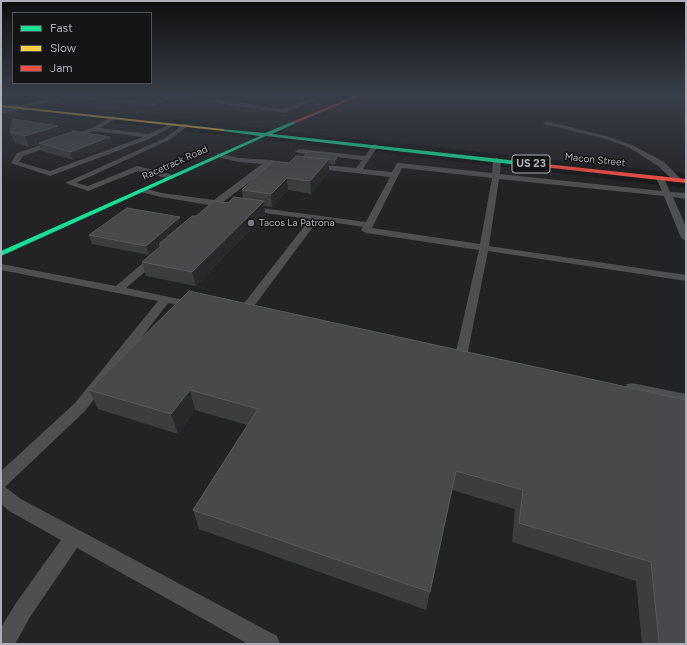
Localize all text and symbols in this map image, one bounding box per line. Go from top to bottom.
legend [12,12,152,84]
text: Fast [50,21,73,35]
text: Slow [50,41,76,55]
text: Jam [50,61,73,75]
street label: Racetrack Road [140,143,210,183]
street label: Macon Street [564,151,626,169]
road number: US 23 [512,155,550,173]
place label: Tacos La Patrona [259,217,335,229]
marker: Tacos La Patrona [246,218,256,228]

